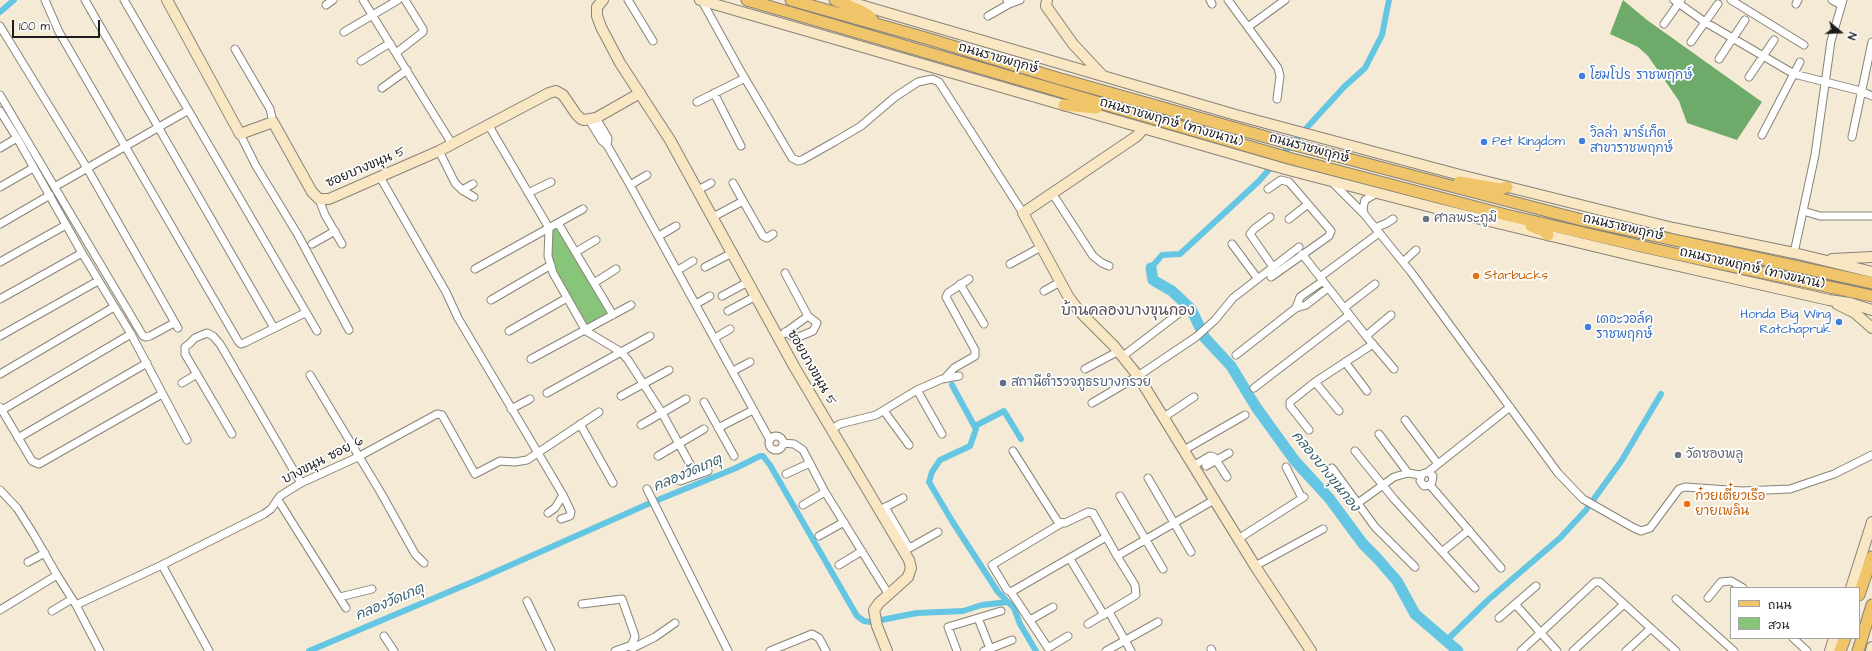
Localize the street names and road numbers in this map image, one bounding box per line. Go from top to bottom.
street label: ถนนราชพฤกษ์ [956,40,1040,78]
street label: ถนนราชพฤกษ์ (ทางขนาน) [1098,95,1244,151]
street label: ถนนราชพฤกษ์ [1267,131,1351,167]
street label: ซอยบางขนุน 5 [324,144,408,192]
street label: ถนนราชพฤกษ์ [1581,211,1665,245]
street label: ถนนราชพฤกษ์ (ทางขนาน) [1678,245,1826,293]
street label: ซอยบางขนุน 5 [783,327,839,409]
street label: บางขนุน ซอย 6 [280,434,366,488]

